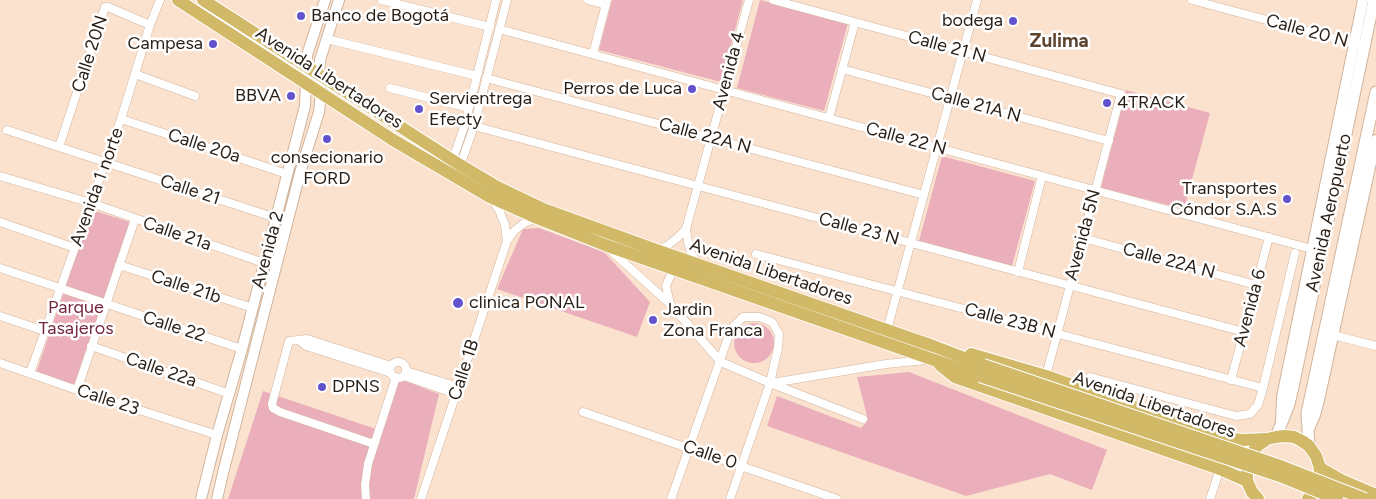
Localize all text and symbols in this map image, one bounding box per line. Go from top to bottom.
place label: Banco de Bogotá [311,5,449,27]
marker: Banco de Bogotá [295,10,307,22]
place label: bodega [942,10,1003,32]
street label: Calle 20 N [1263,10,1351,52]
street label: Calle 20N [67,13,113,95]
marker: bodega [1007,15,1019,27]
street label: Avenida Libertadores [252,22,406,134]
street label: Calle 21 N [905,26,989,68]
street label: Avenida 4 [708,29,750,113]
district label: Zulima [1029,30,1089,52]
place label: Campesa [127,33,203,55]
marker: Campesa [207,38,219,50]
place label: Perros de Luca [563,78,682,100]
marker: Perros de Luca [686,83,698,95]
street label: Calle 21A N [929,83,1023,127]
place label: BBVA [235,85,281,107]
place label: Servientrega Efecty [429,88,532,130]
marker: BBVA [285,90,297,102]
place label: 4TRACK [1117,92,1185,114]
marker: 4TRACK [1101,97,1113,109]
marker: Servientrega Efecty [413,103,425,115]
street label: Calle 22A N [656,113,754,159]
street label: Calle 22 N [863,118,949,160]
street label: Calle 20a [165,124,243,168]
street label: Avenida 1 norte [66,125,128,249]
street label: Avenida Aeropuerto [1302,132,1356,294]
marker: consecionario FORD [321,133,333,145]
place label: consecionario FORD [271,147,383,190]
street label: Calle 21 [157,170,223,210]
place label: Transportes Cóndor S.A.S [1170,178,1277,220]
street label: Avenida 5N [1060,187,1106,283]
marker: Transportes Cóndor S.A.S [1281,193,1293,205]
street label: Calle 23 N [816,208,902,250]
street label: Avenida 2 [247,209,289,291]
street label: Calle 21a [140,212,214,256]
street label: Avenida Libertadores [687,234,855,310]
street label: Calle 22A N [1120,238,1218,284]
street label: Calle 21b [148,266,224,308]
street label: Avenida 6 [1229,267,1271,349]
place label: clinica PONAL [469,292,584,314]
marker: clinica PONAL [451,296,465,310]
park label: Parque Tasajeros [38,297,114,340]
street label: Calle 23B N [962,298,1058,344]
place label: Jardin Zona Franca [663,299,762,342]
street label: Calle 22 [140,307,208,347]
marker: Jardin Zona Franca [647,314,659,326]
street label: Calle 1B [444,337,484,403]
street label: Calle 22a [123,348,199,392]
street label: Avenida Libertadores [1070,367,1238,443]
place label: DPNS [332,376,380,398]
street label: Calle 23 [74,380,142,420]
marker: DPNS [316,381,328,393]
street label: Calle 0 [680,436,740,474]

